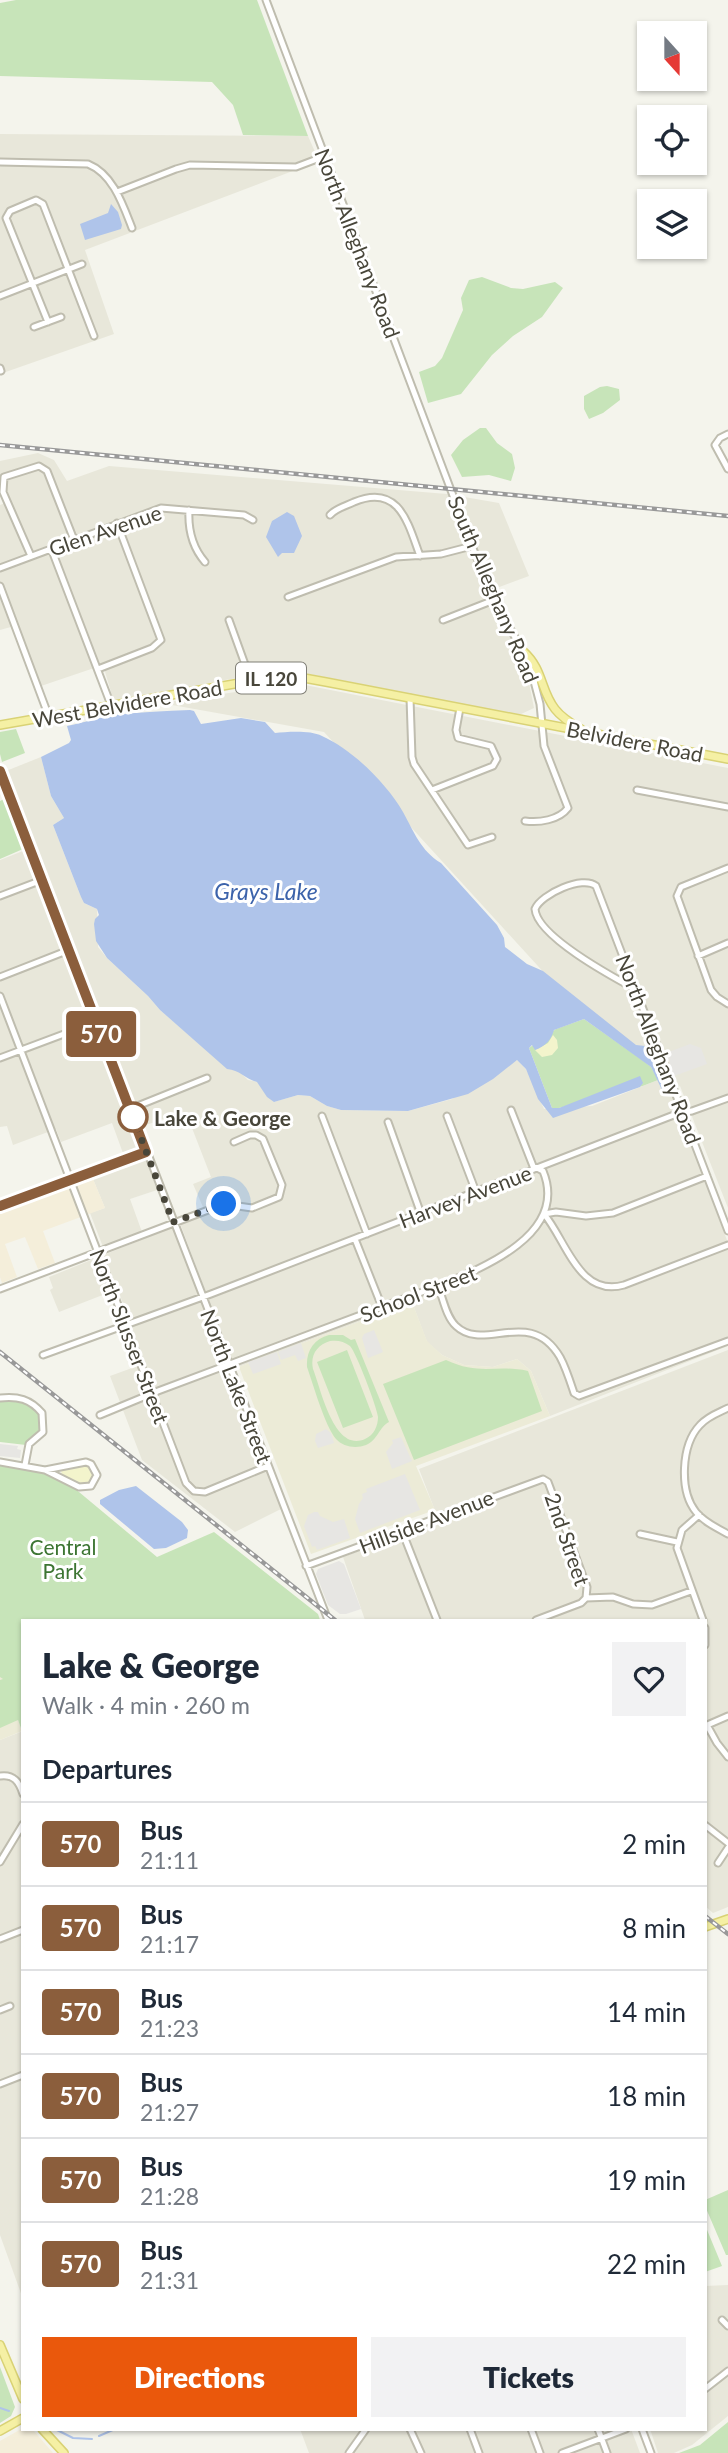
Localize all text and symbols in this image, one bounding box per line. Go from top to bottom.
north arrow [637,21,707,91]
map controls [637,21,707,259]
button: locate [637,105,707,175]
street label: North Alleghany Road [310,145,406,341]
button: layers [637,189,707,259]
street label: South Alleghany Road [443,492,545,686]
street label: Glen Avenue [46,499,164,561]
road number: IL 120 [236,663,306,694]
street label: West Belvidere Road [30,674,224,732]
street label: Belvidere Road [565,716,705,766]
water label: Grays Lake [214,877,318,905]
street label: North Alleghany Road [611,951,707,1147]
line badge: 570 [61,1011,141,1057]
text: 570 [80,1019,122,1048]
marker: Lake & George [118,1102,148,1132]
place label: Lake & George [154,1105,291,1130]
street label: Harvey Avenue [395,1159,535,1233]
your location [206,1186,241,1221]
street label: North Slusser Street [85,1245,175,1427]
street label: School Street [356,1259,480,1327]
street label: North Lake Street [196,1305,278,1467]
street label: Hillside Avenue [355,1484,497,1558]
street label: 2nd Street [541,1489,596,1589]
park label: Central Park [30,1534,96,1583]
button: heart [612,1642,686,1716]
text: Lake & George [42,1645,260,1685]
text: Walk · 4 min · 260 m [42,1691,250,1719]
text: Departures [42,1753,172,1785]
text: Bus [140,1814,183,1846]
text: 2 min [622,1828,686,1860]
text: 570 [60,1829,101,1858]
text: 21:11 [140,1846,199,1874]
text: Bus [140,1898,183,1930]
text: 8 min [622,1912,686,1944]
text: 570 [60,1913,101,1942]
text: 21:17 [140,1930,199,1958]
text: Bus [140,1982,183,2014]
text: 14 min [607,1996,686,2028]
text: 570 [60,1997,101,2026]
text: 21:23 [140,2014,199,2042]
text: Bus [140,2066,183,2098]
text: 18 min [607,2080,686,2112]
text: 570 [60,2081,101,2110]
text: 21:27 [140,2098,199,2126]
text: Bus [140,2150,183,2182]
text: 19 min [607,2164,686,2196]
text: 570 [60,2165,101,2194]
text: 21:28 [140,2182,199,2210]
text: Bus [140,2234,183,2266]
text: 22 min [607,2248,686,2280]
text: 570 [60,2249,101,2278]
text: 21:31 [140,2266,199,2294]
button: Directions [42,2337,357,2417]
button: Tickets [371,2337,686,2417]

